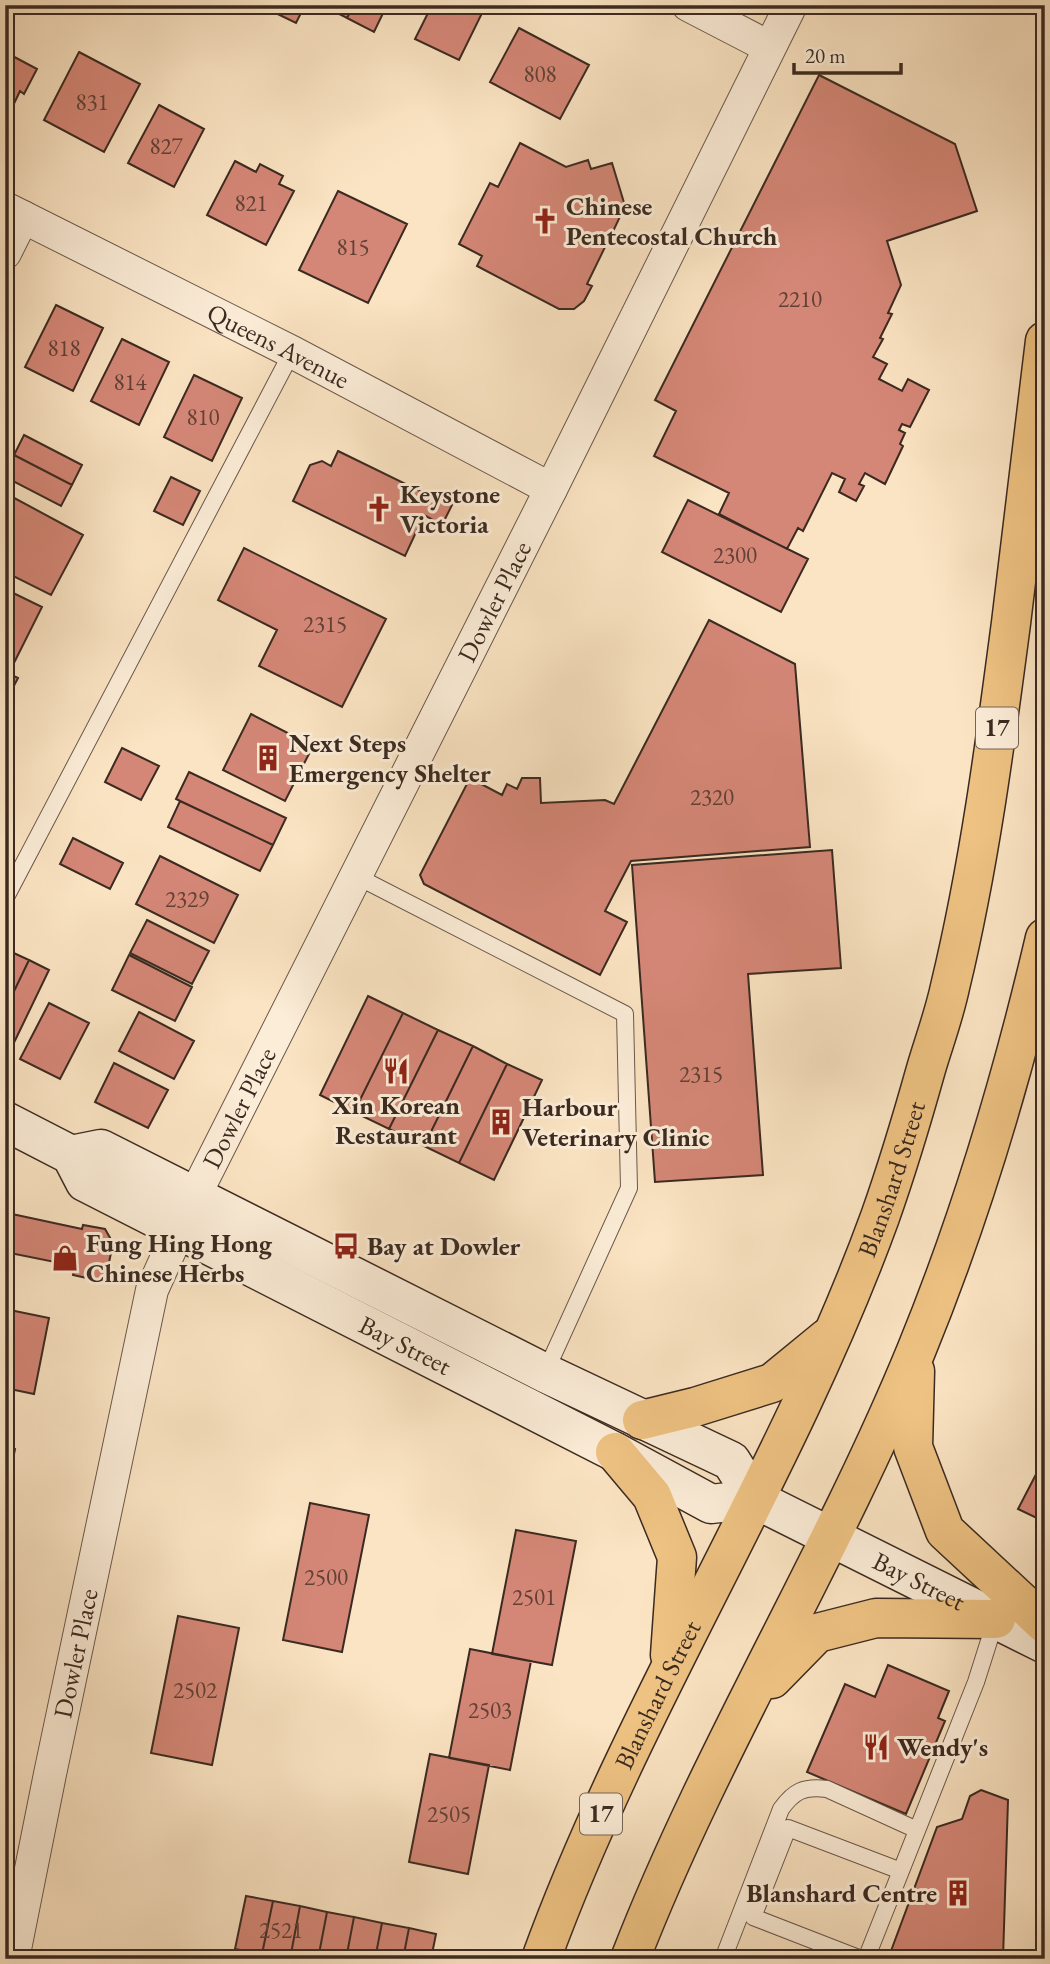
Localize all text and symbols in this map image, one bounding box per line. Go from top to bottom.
scale bar [794,32,901,76]
text: 20 m [805,42,846,69]
house number: 808 [523,59,557,89]
house number: 831 [75,87,109,117]
house number: 827 [149,131,184,161]
house number: 821 [234,188,268,218]
place label: Chinese Pentecostal Church [566,189,778,253]
church icon: Chinese Pentecostal Church [530,206,560,236]
house number: 815 [336,232,370,262]
house number: 2210 [778,284,822,314]
street label: Queens Avenue [201,295,355,396]
house number: 818 [47,333,81,363]
house number: 814 [113,367,148,397]
house number: 810 [186,402,220,432]
place label: Keystone Victoria [400,477,500,541]
church icon: Keystone Victoria [364,494,394,524]
street label: Dowler Place [450,535,539,668]
house number: 2300 [713,540,757,570]
house number: 2315 [303,609,347,639]
road number: 17 [976,708,1018,748]
place label: Next Steps Emergency Shelter [289,726,491,790]
building icon: Next Steps Emergency Shelter [253,743,283,773]
house number: 2320 [690,782,734,812]
house number: 2329 [165,884,209,914]
street label: Dowler Place [194,1041,284,1174]
restaurant icon: Xin Korean Restaurant [381,1056,411,1086]
house number: 2315 [679,1059,723,1089]
place label: Xin Korean Restaurant [331,1088,460,1152]
place label: Harbour Veterinary Clinic [522,1090,710,1154]
street label: Blanshard Street [850,1097,933,1262]
building icon: Harbour Veterinary Clinic [486,1107,516,1137]
place label: Fung Hing Hong Chinese Herbs [86,1226,273,1290]
place label: Bay at Dowler [367,1229,521,1263]
bus stop icon: Bay at Dowler [331,1231,361,1261]
shop icon: Fung Hing Hong Chinese Herbs [50,1243,80,1273]
street label: Bay Street [353,1307,457,1383]
street label: Bay Street [867,1544,971,1618]
house number: 2500 [304,1562,348,1592]
house number: 2501 [512,1582,556,1612]
street label: Dowler Place [45,1586,106,1721]
street label: Blanshard Street [606,1614,708,1775]
house number: 2502 [173,1675,217,1705]
house number: 2503 [468,1695,512,1725]
place label: Wendy's [897,1730,988,1764]
restaurant icon: Wendy's [861,1732,891,1762]
road number: 17 [580,1794,622,1835]
house number: 2505 [427,1799,471,1829]
place label: Blanshard Centre [746,1876,937,1910]
building icon: Blanshard Centre [943,1878,973,1908]
house number: 2521 [259,1915,303,1945]

